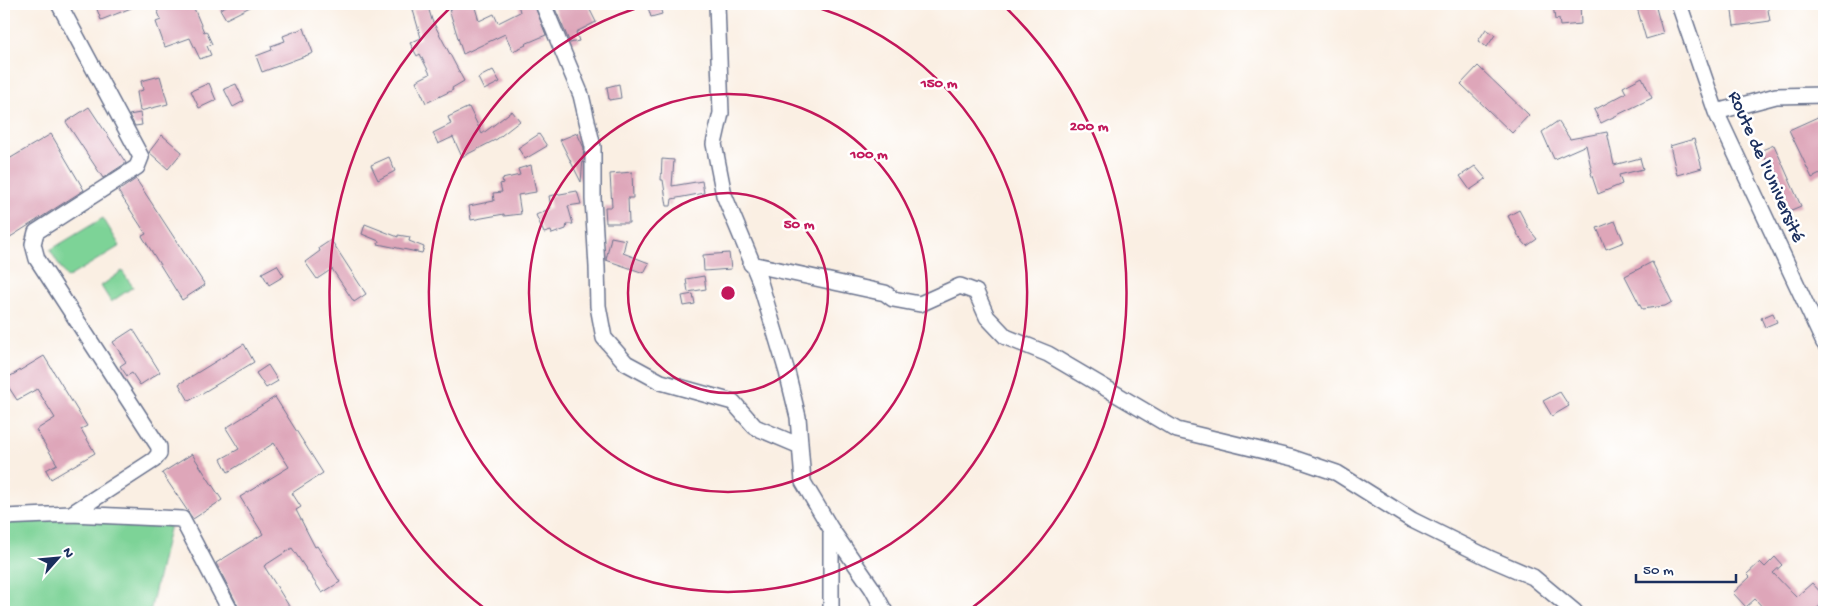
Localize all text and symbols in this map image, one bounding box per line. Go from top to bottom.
text: 150 m [920,75,958,93]
street label: Route de l'Université [1721,88,1809,246]
text: 200 m [1070,118,1109,136]
text: 100 m [849,146,888,164]
text: 50 m [784,216,815,234]
centre of rings [719,284,737,302]
north arrow [32,534,82,584]
text: N [58,545,77,561]
scale bar [1636,551,1736,583]
text: 50 m [1643,562,1674,580]

